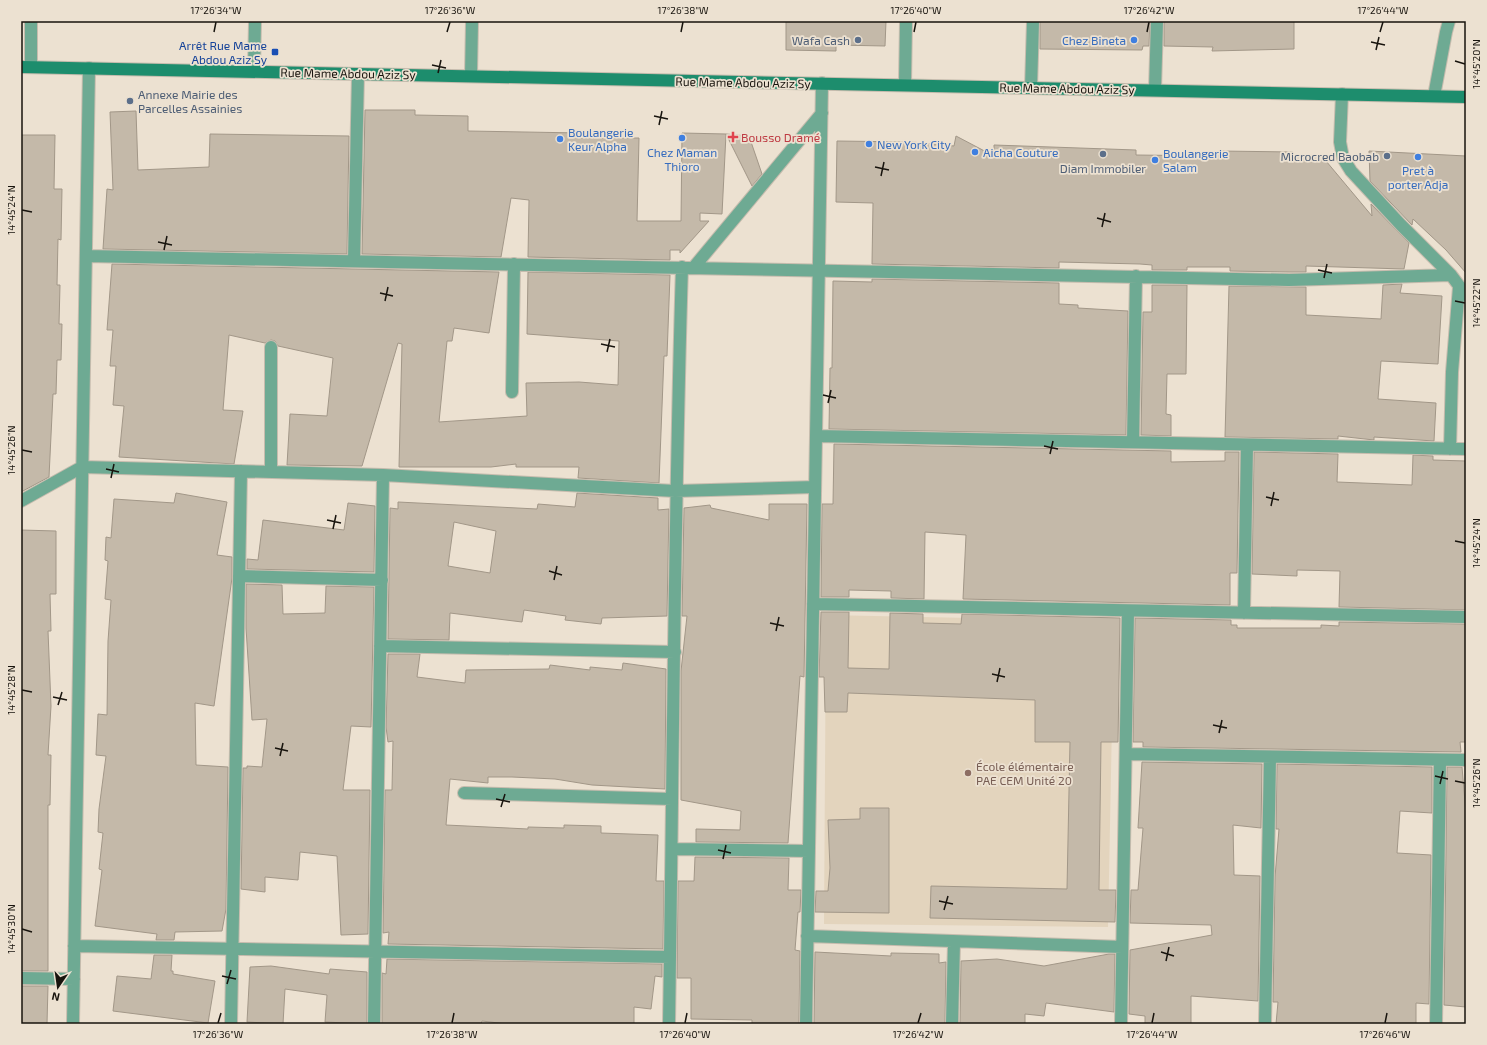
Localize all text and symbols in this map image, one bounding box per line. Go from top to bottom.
text: 17°26'34"W [191,4,242,16]
text: 17°26'36"W [425,4,476,16]
text: 17°26'38"W [658,4,709,16]
text: 17°26'40"W [890,4,942,16]
text: 17°26'42"W [1124,4,1175,16]
text: 17°26'44"W [1357,4,1409,16]
place label: Wafa Cash [792,33,850,47]
place label: Chez Bineta [1062,33,1126,47]
marker: Wafa Cash [853,35,863,45]
marker: Chez Bineta [1129,35,1139,45]
place label: Arrêt Rue Mame Abdou Aziz Sy [179,38,268,66]
text: 14°45'20"N [1470,39,1482,89]
marker: Arrêt Rue Mame Abdou Aziz Sy [270,47,280,57]
street label: Rue Mame Abdou Aziz Sy [280,65,416,81]
street label: Rue Mame Abdou Aziz Sy [675,74,811,90]
street label: Rue Mame Abdou Aziz Sy [999,80,1135,96]
place label: Annexe Mairie des Parcelles Assainies [138,87,242,115]
marker: Annexe Mairie des Parcelles Assainies [125,96,135,106]
place label: Boulangerie Keur Alpha [568,125,634,153]
place label: Bousso Dramé [741,130,820,144]
marker: Bousso Dramé [728,132,738,142]
marker: Chez Maman Thioro [677,133,687,143]
marker: Boulangerie Keur Alpha [555,134,565,144]
place label: New York City [877,137,952,151]
marker: New York City [864,139,874,149]
place label: Chez Maman Thioro [647,145,717,173]
place label: Aicha Couture [983,145,1059,159]
place label: Boulangerie Salam [1163,146,1229,174]
marker: Aicha Couture [970,147,980,157]
marker: Diam Immobiler [1098,149,1108,159]
place label: Microcred Baobab [1281,149,1379,163]
marker: Microcred Baobab [1382,151,1392,161]
marker: Pret à porter Adja [1413,152,1423,162]
marker: Boulangerie Salam [1150,155,1160,165]
place label: Diam Immobiler [1060,161,1146,175]
place label: Pret à porter Adja [1388,163,1448,192]
text: 14°45'24"N [5,185,17,235]
text: 14°45'22"N [1470,278,1482,328]
text: 14°45'26"N [5,425,17,475]
text: 14°45'24"N [1470,518,1482,568]
text: 14°45'28"N [5,665,17,715]
text: 14°45'26"N [1470,758,1482,808]
place label: École élémentaire PAE CEM Unité 20 [976,759,1074,787]
marker: École élémentaire PAE CEM Unité 20 [963,768,973,778]
text: 14°45'30"N [5,904,17,954]
north arrow [38,967,78,1007]
text: N [50,990,61,1004]
text: 17°26'36"W [193,1028,244,1040]
text: 17°26'38"W [427,1028,478,1040]
text: 17°26'40"W [659,1028,711,1040]
text: 17°26'42"W [893,1028,944,1040]
text: 17°26'44"W [1126,1028,1178,1040]
text: 17°26'46"W [1360,1028,1411,1040]

